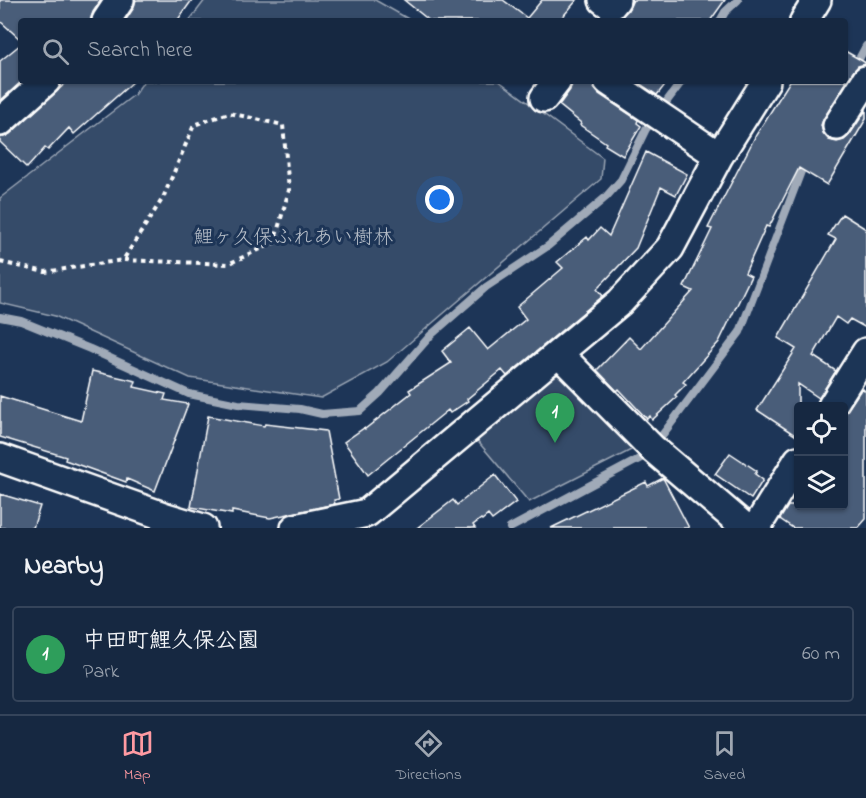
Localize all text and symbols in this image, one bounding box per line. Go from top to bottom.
search box [18,18,848,84]
icon: search [39,35,72,68]
text: Search here [87,35,192,67]
your location [425,185,454,214]
park label: 鯉ヶ久保ふれあい樹林 [193,224,393,253]
pin: 1 [536,394,574,443]
map controls [794,402,848,510]
button: locate [794,402,848,456]
button: layers [794,456,848,510]
text: Nearby [24,548,103,586]
text: 中田町鯉久保公園 [83,626,259,658]
text: 1 [42,640,49,669]
text: 60 m [802,640,840,669]
text: Park [83,658,119,687]
tab: Map [121,727,154,787]
tab: Directions [395,727,462,787]
tab: Saved [703,727,745,787]

